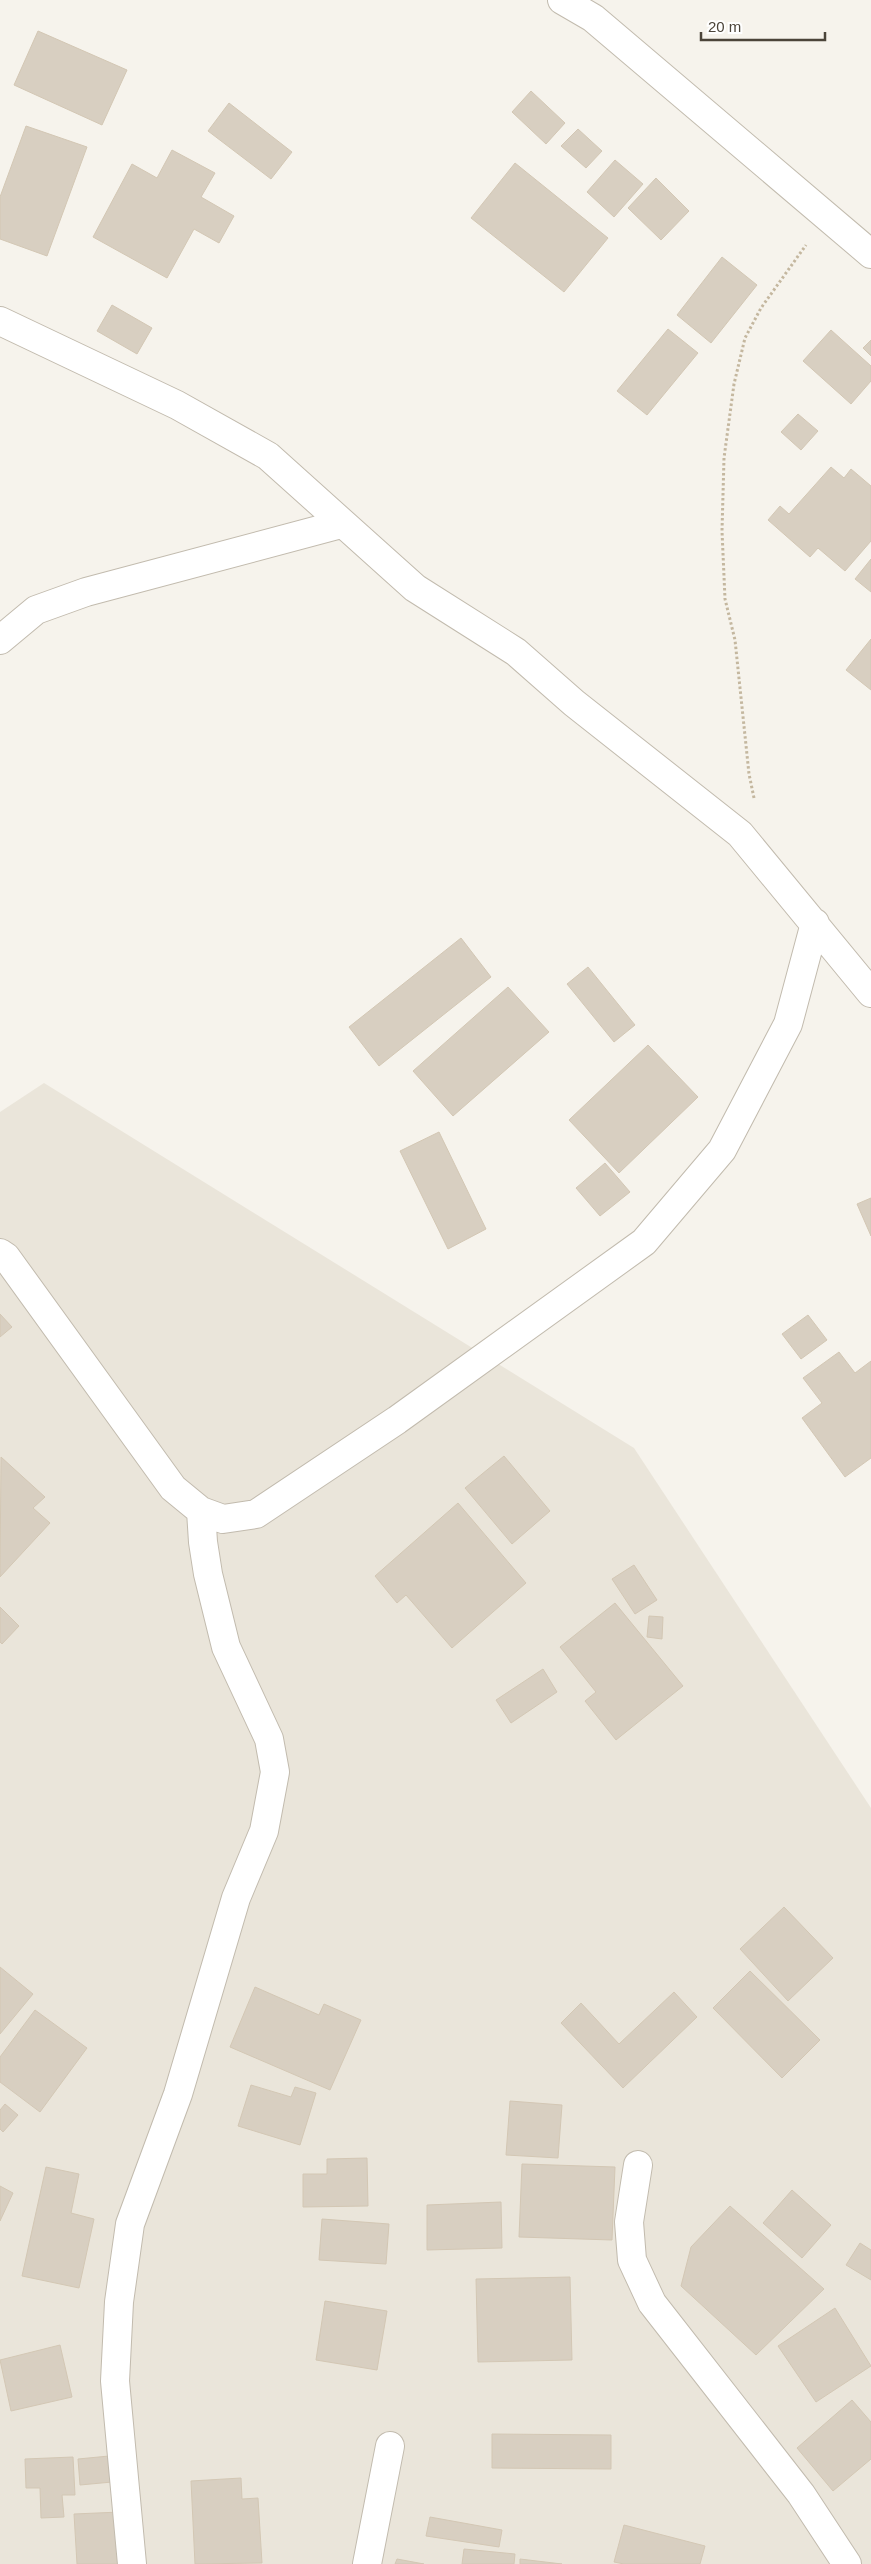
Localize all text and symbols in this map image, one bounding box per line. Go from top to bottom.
scale bar [701,10,825,42]
text: 20 m [708,18,741,35]

